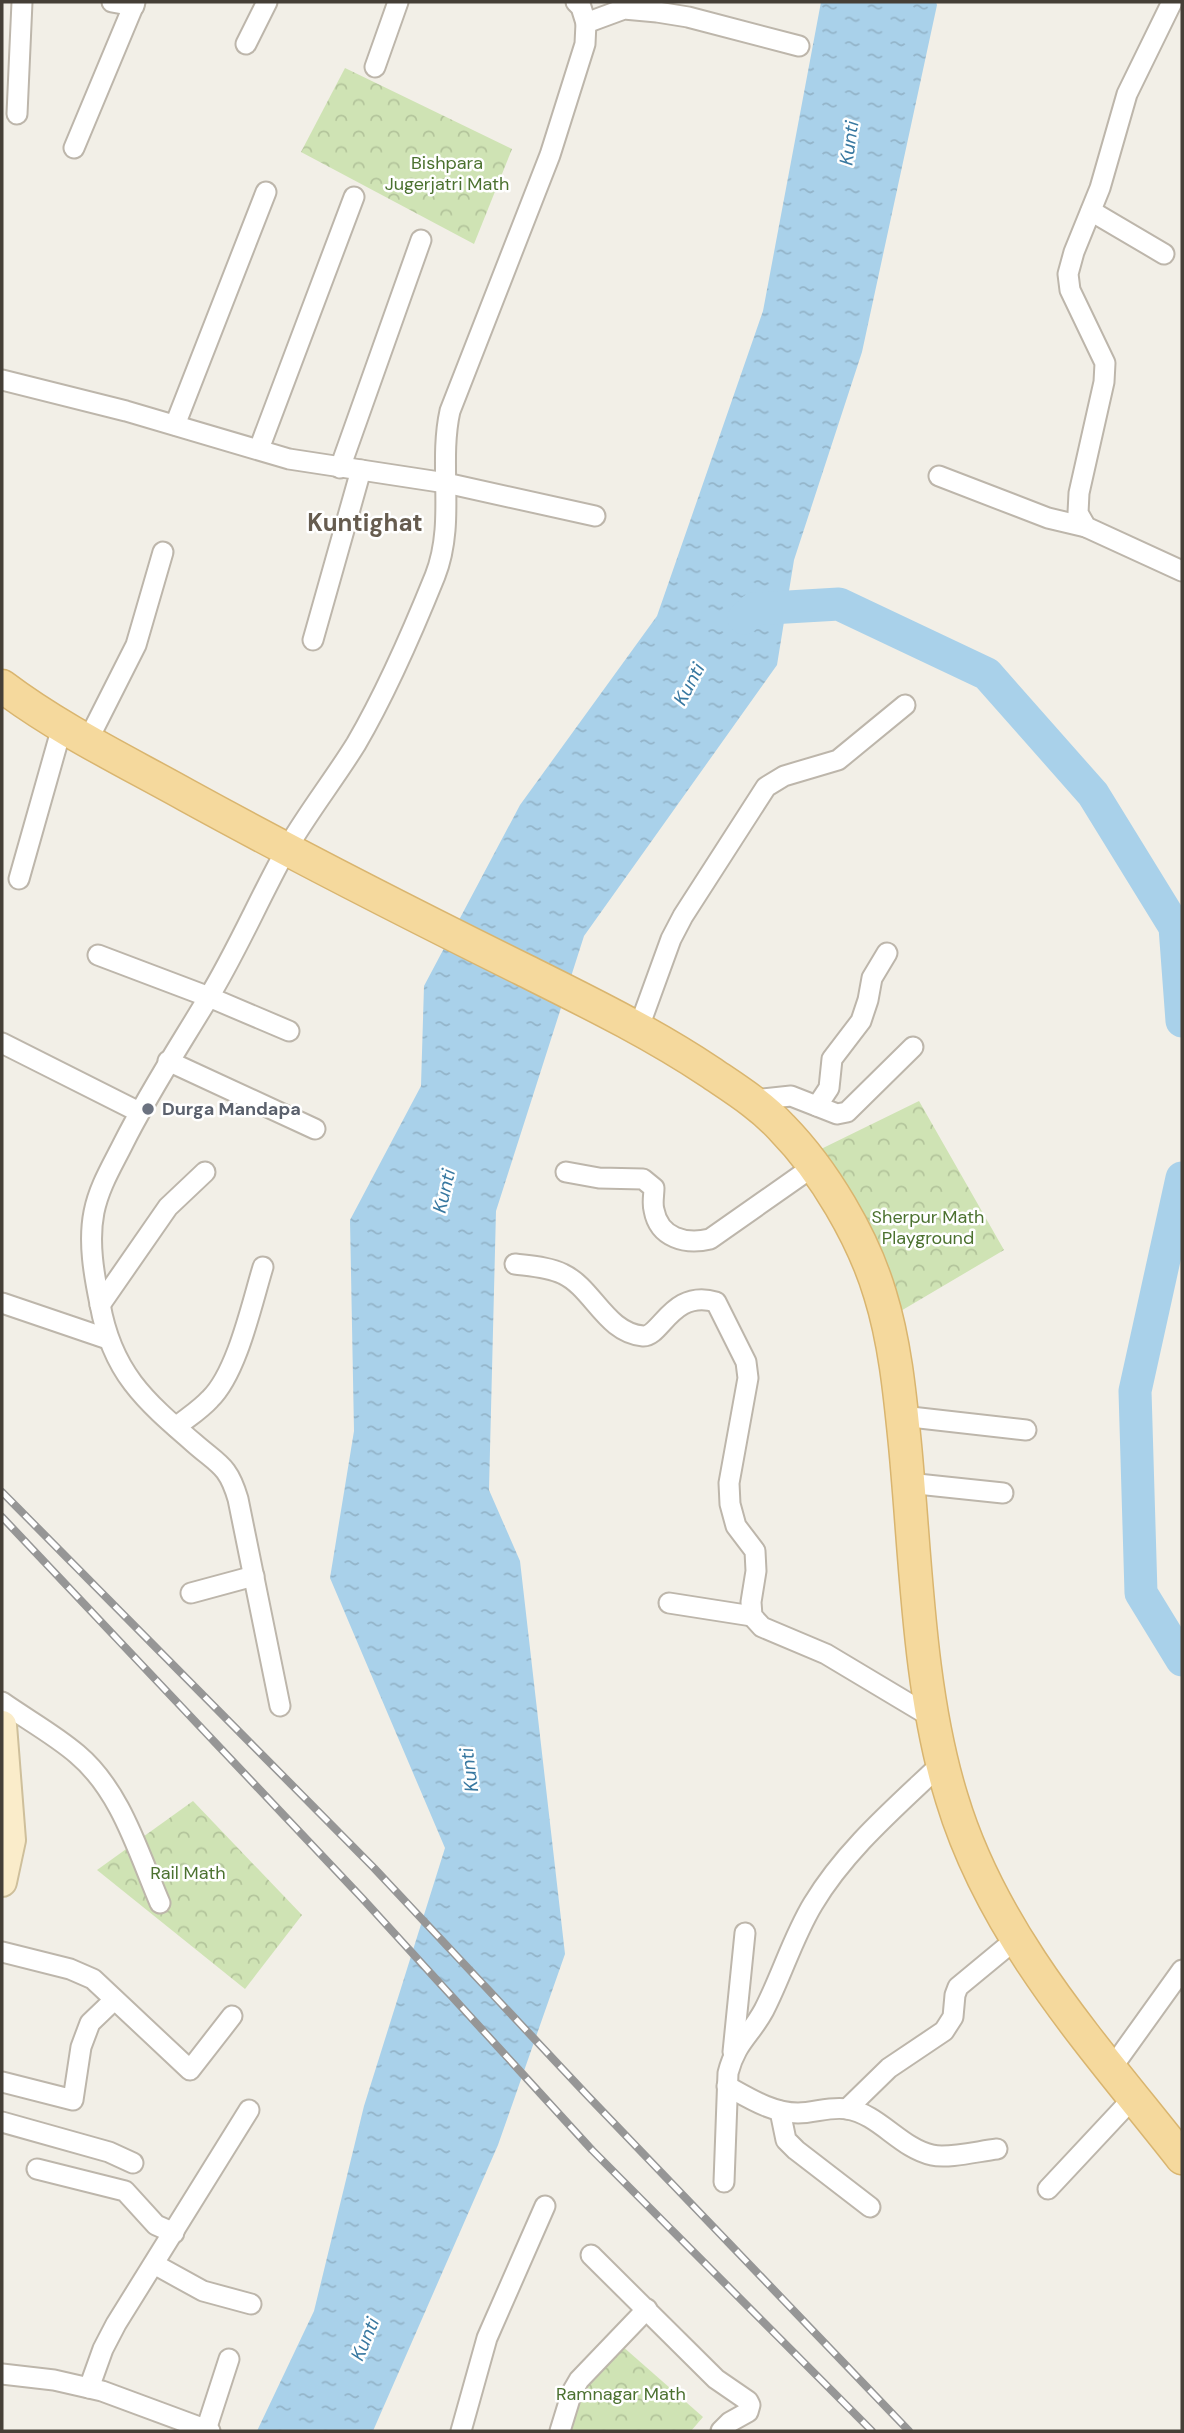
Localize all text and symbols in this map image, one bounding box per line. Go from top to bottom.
water label: Kunti [834,119,865,167]
park label: Bishpara Jugerjatri Math [385,151,509,196]
district label: Kuntighat [307,507,423,538]
water label: Kunti [668,658,711,709]
place label: Durga Mandapa [162,1097,301,1121]
marker: Durga Mandapa [140,1101,156,1117]
water label: Kunti [427,1166,461,1215]
park label: Sherpur Math Playground [872,1205,984,1250]
water label: Kunti [454,1746,484,1794]
park label: Rail Math [150,1861,226,1885]
water label: Kunti [345,2313,385,2364]
park label: Ramnagar Math [556,2382,686,2406]

